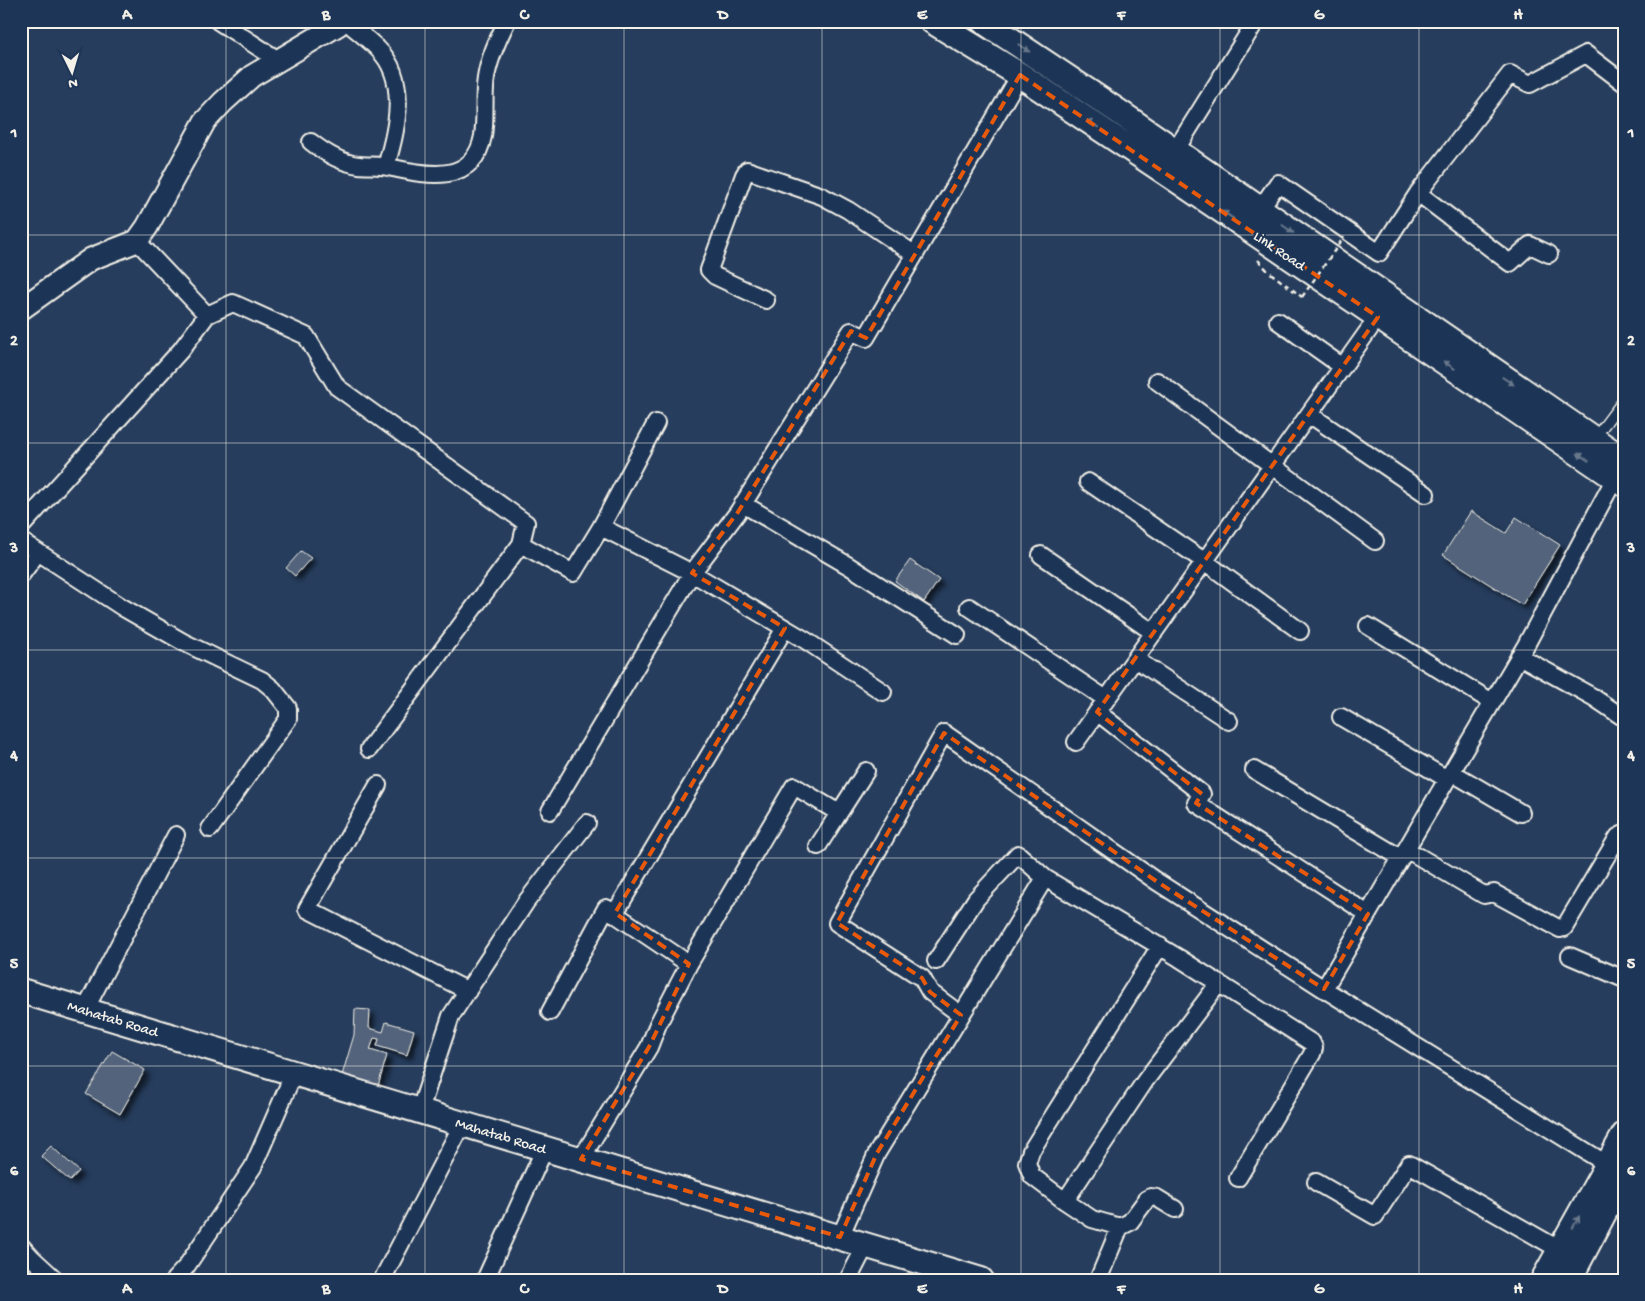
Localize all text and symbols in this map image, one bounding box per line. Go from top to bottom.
text: A [121,7,133,26]
text: B [321,7,331,26]
text: C [519,7,530,26]
text: D [716,7,729,26]
text: E [917,7,928,26]
text: F [1116,7,1127,26]
text: G [1314,7,1325,26]
text: H [1513,7,1523,26]
one-way arrow [1017,43,1030,53]
north arrow [48,48,98,98]
text: N [68,74,78,91]
one-way arrow [1086,119,1100,129]
text: 1 [10,125,17,144]
text: 1 [1627,125,1634,144]
one-way arrow [1221,210,1235,220]
one-way arrow [1281,224,1295,234]
street label: Link Road [1249,228,1309,276]
text: 2 [10,333,18,352]
text: 2 [1627,333,1635,352]
one-way arrow [1442,360,1456,370]
one-way arrow [1501,376,1515,386]
one-way arrow [1577,452,1590,462]
text: 3 [9,540,18,559]
text: 3 [1626,540,1635,559]
text: 4 [9,748,18,767]
text: 4 [1626,748,1635,767]
text: 5 [10,956,19,975]
text: 5 [1627,956,1636,975]
street label: Mahatab Road [65,998,161,1043]
street label: Mahatab Road [453,1115,549,1160]
text: 6 [10,1163,19,1182]
text: 6 [1627,1163,1636,1182]
one-way arrow [1571,1215,1580,1229]
text: A [121,1281,133,1300]
text: B [321,1281,331,1300]
text: C [519,1281,530,1300]
text: D [716,1281,729,1300]
text: E [917,1281,928,1300]
text: F [1116,1281,1127,1300]
text: G [1314,1281,1325,1300]
text: H [1513,1281,1523,1300]

